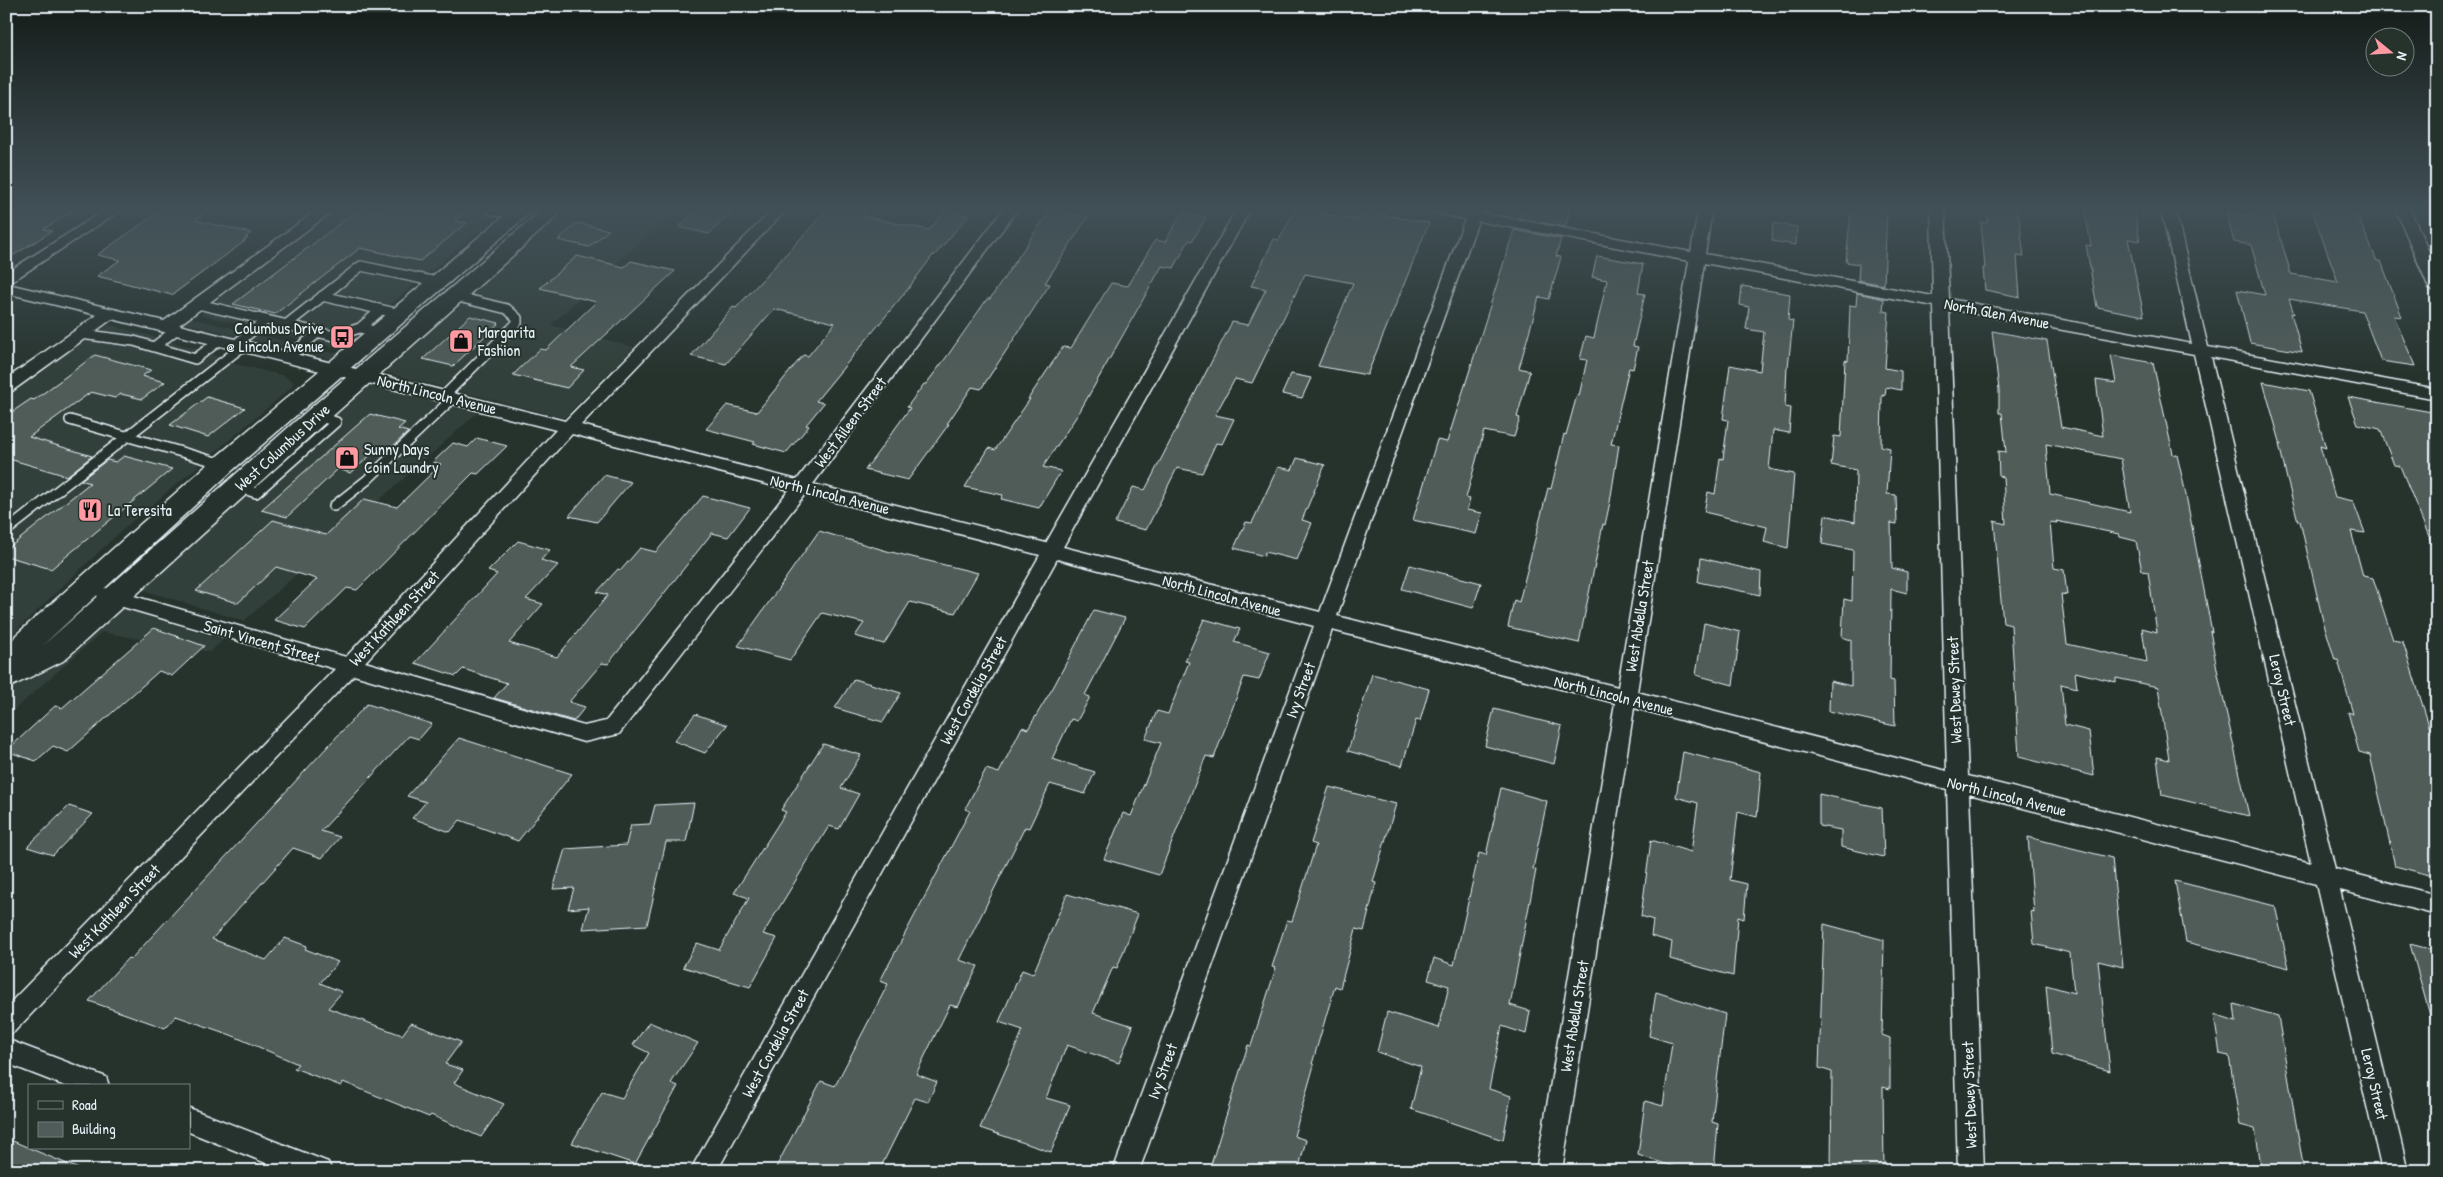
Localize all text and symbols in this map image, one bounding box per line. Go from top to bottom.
north arrow [2366,28,2416,78]
text: N [2392,50,2413,63]
street label: North Glen Avenue [1942,292,2052,334]
place label: Columbus Drive @ Lincoln Avenue [226,317,325,357]
place label: Margarita Fashion [477,321,535,361]
bus stop icon: Columbus Drive @ Lincoln Avenue [329,324,355,350]
shop icon: Margarita Fashion [448,328,474,354]
street label: North Lincoln Avenue [375,369,500,420]
street label: West Aileen Street [809,372,892,472]
street label: West Columbus Drive [230,398,335,496]
place label: Sunny Days Coin Laundry [364,438,439,478]
shop icon: Sunny Days Coin Laundry [334,445,360,471]
street label: North Lincoln Avenue [768,469,893,520]
restaurant icon: La Teresita [77,497,103,523]
place label: La Teresita [108,499,172,521]
street label: West Abdella Street [1619,558,1659,673]
street label: West Kathleen Street [344,565,445,671]
street label: North Lincoln Avenue [1160,569,1284,622]
street label: Saint Vincent Street [201,614,323,668]
street label: West Cordelia Street [934,631,1012,748]
street label: West Dewey Street [1941,636,1967,744]
street label: Leroy Street [2264,652,2302,728]
street label: Ivy Street [1280,659,1320,721]
street label: North Lincoln Avenue [1552,670,1677,721]
street label: North Lincoln Avenue [1945,771,2070,822]
street label: West Kathleen Street [63,859,165,963]
street label: West Abdella Street [1554,958,1594,1073]
street label: West Cordelia Street [736,984,814,1101]
street label: Ivy Street [1142,1040,1182,1102]
street label: West Dewey Street [1956,1041,1982,1149]
street label: Leroy Street [2356,1046,2394,1122]
legend [28,1084,190,1150]
text: Road [72,1094,97,1115]
text: Building [72,1118,116,1139]

